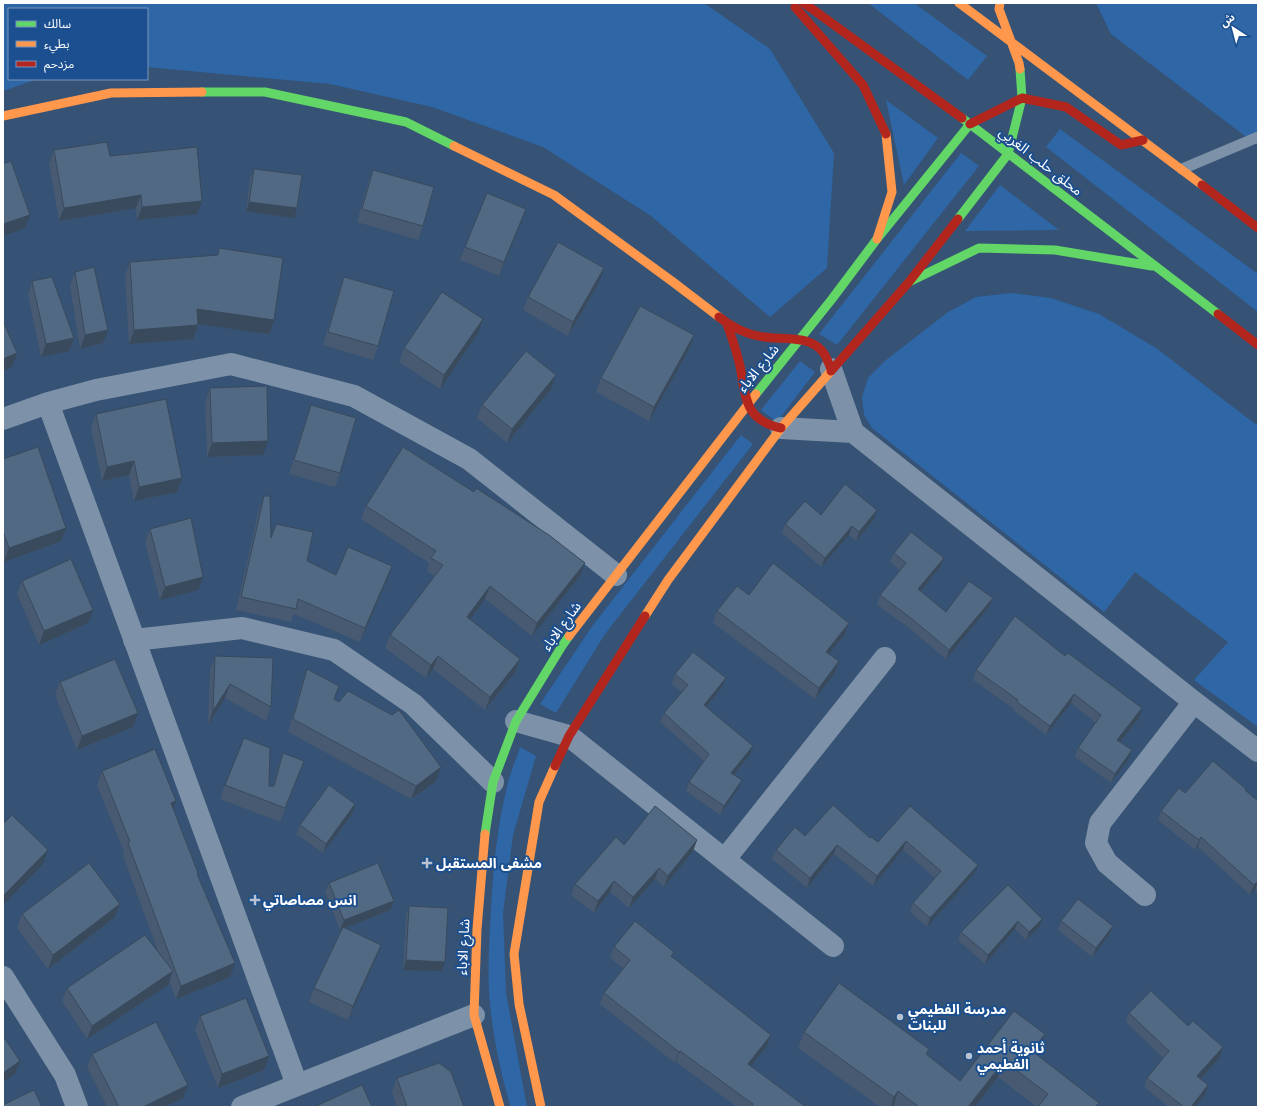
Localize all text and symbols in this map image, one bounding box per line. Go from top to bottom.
legend [8,8,148,80]
north arrow [1213,8,1253,48]
text: ش [1216,9,1238,31]
text: سالك [44,15,71,33]
text: بطيء [44,35,70,54]
text: مزدحم [44,55,74,73]
street label: محلق حلب الغربي [994,122,1087,201]
street label: شارع الاباء [732,340,784,397]
street label: شارع الاباء [536,597,587,655]
place label: مشفى المستقبل [436,853,542,873]
marker: مشفى المستقبل [421,857,433,869]
place label: انس مصاصاتي [263,890,357,911]
marker: انس مصاصاتي [250,895,260,905]
street label: شارع الاباء [452,918,475,976]
place label: مدرسة الفطيمي للبنات [908,999,1006,1035]
marker: مدرسة الفطيمي للبنات [895,1012,905,1022]
place label: ثانوية أحمد الفطيمي [977,1038,1045,1075]
marker: ثانوية أحمد الفطيمي [964,1051,974,1061]

